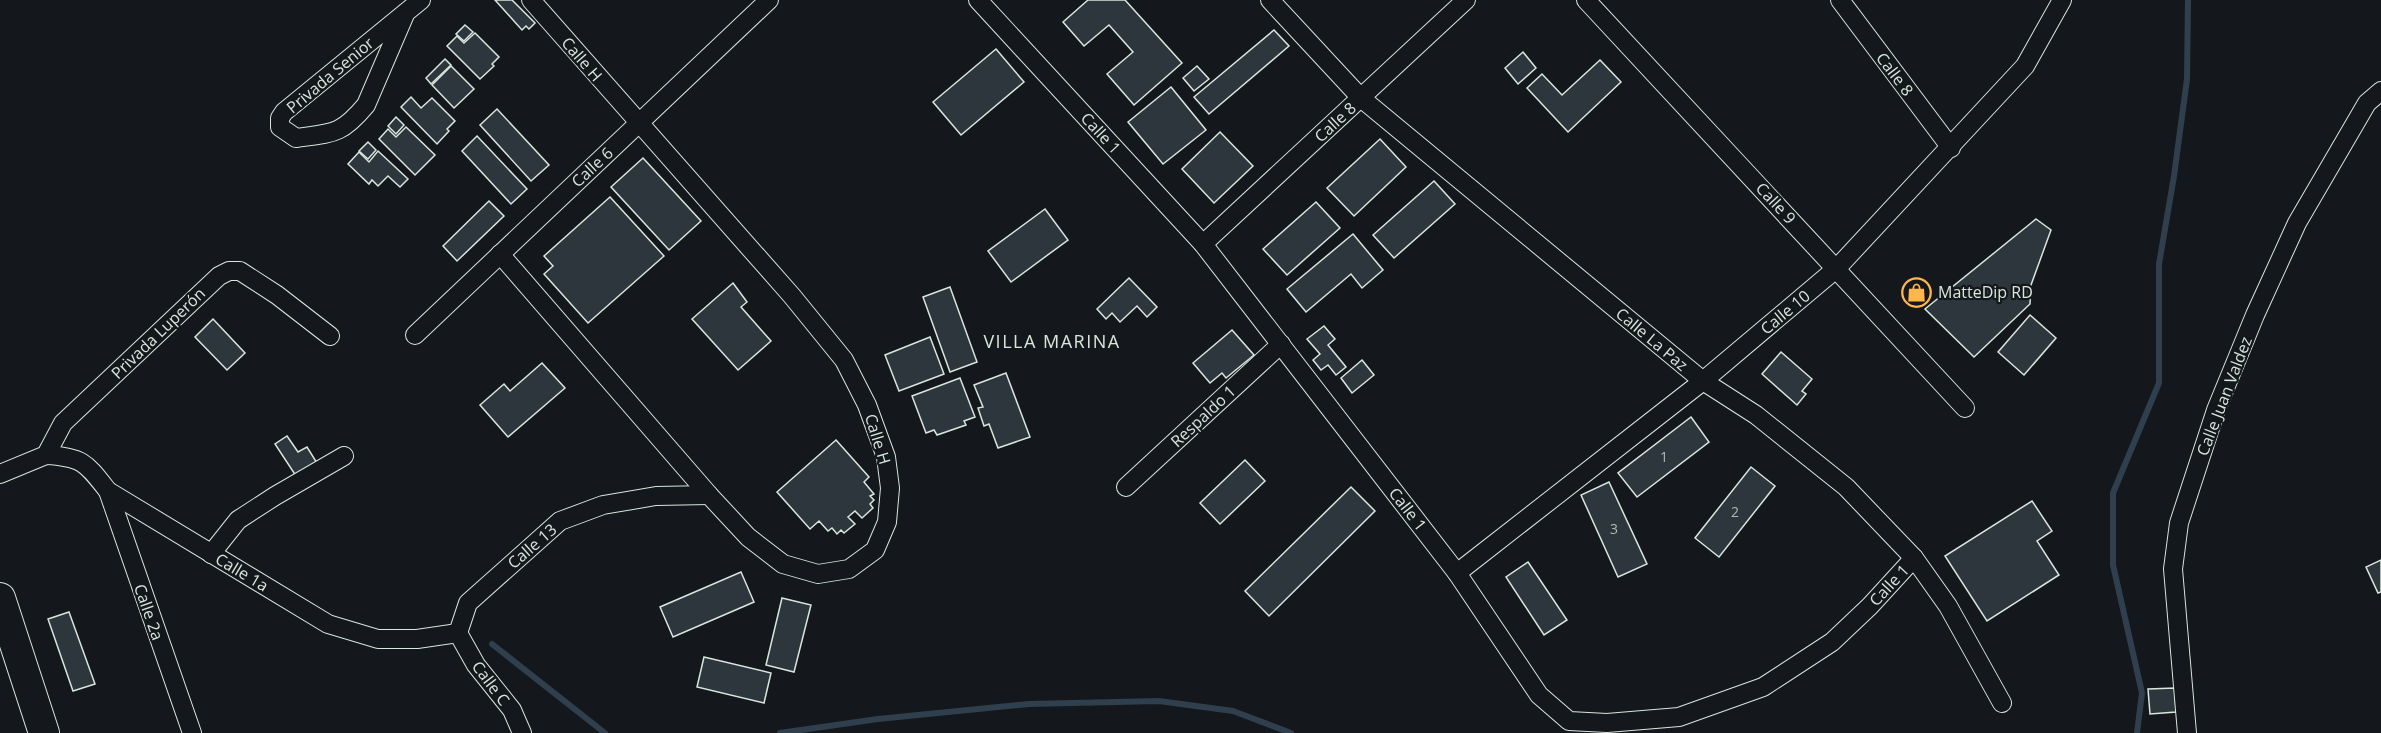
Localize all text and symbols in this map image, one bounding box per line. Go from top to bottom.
street label: Privada Senior [282,32,379,118]
street label: Calle H [557,32,607,86]
street label: Calle 8 [1871,48,1919,100]
street label: Calle 8 [1309,97,1361,147]
street label: Calle 1 [1076,107,1126,159]
street label: Calle 6 [566,142,618,192]
street label: Calle 9 [1751,177,1801,229]
shop icon: MatteDip RD [1901,276,1933,308]
place label: MatteDip RD [1938,281,2033,303]
street label: Privada Luperón [106,282,210,384]
street label: Calle 10 [1756,285,1814,339]
street label: Calle La Paz [1611,302,1693,376]
district label: VILLA MARINA [983,329,1121,353]
street label: Calle Juan Valdez [2191,333,2257,459]
street label: Respaldo 1 [1166,380,1240,452]
street label: Calle H [860,411,896,467]
house number: 1 [1660,447,1668,466]
street label: Calle 1 [1384,483,1432,535]
house number: 2 [1731,502,1739,521]
street label: Calle 13 [503,519,561,573]
house number: 3 [1610,519,1618,538]
street label: Calle 1a [211,548,273,596]
street label: Calle 1 [1864,559,1914,611]
street label: Calle 2a [129,581,169,643]
street label: Calle C [467,656,515,710]

